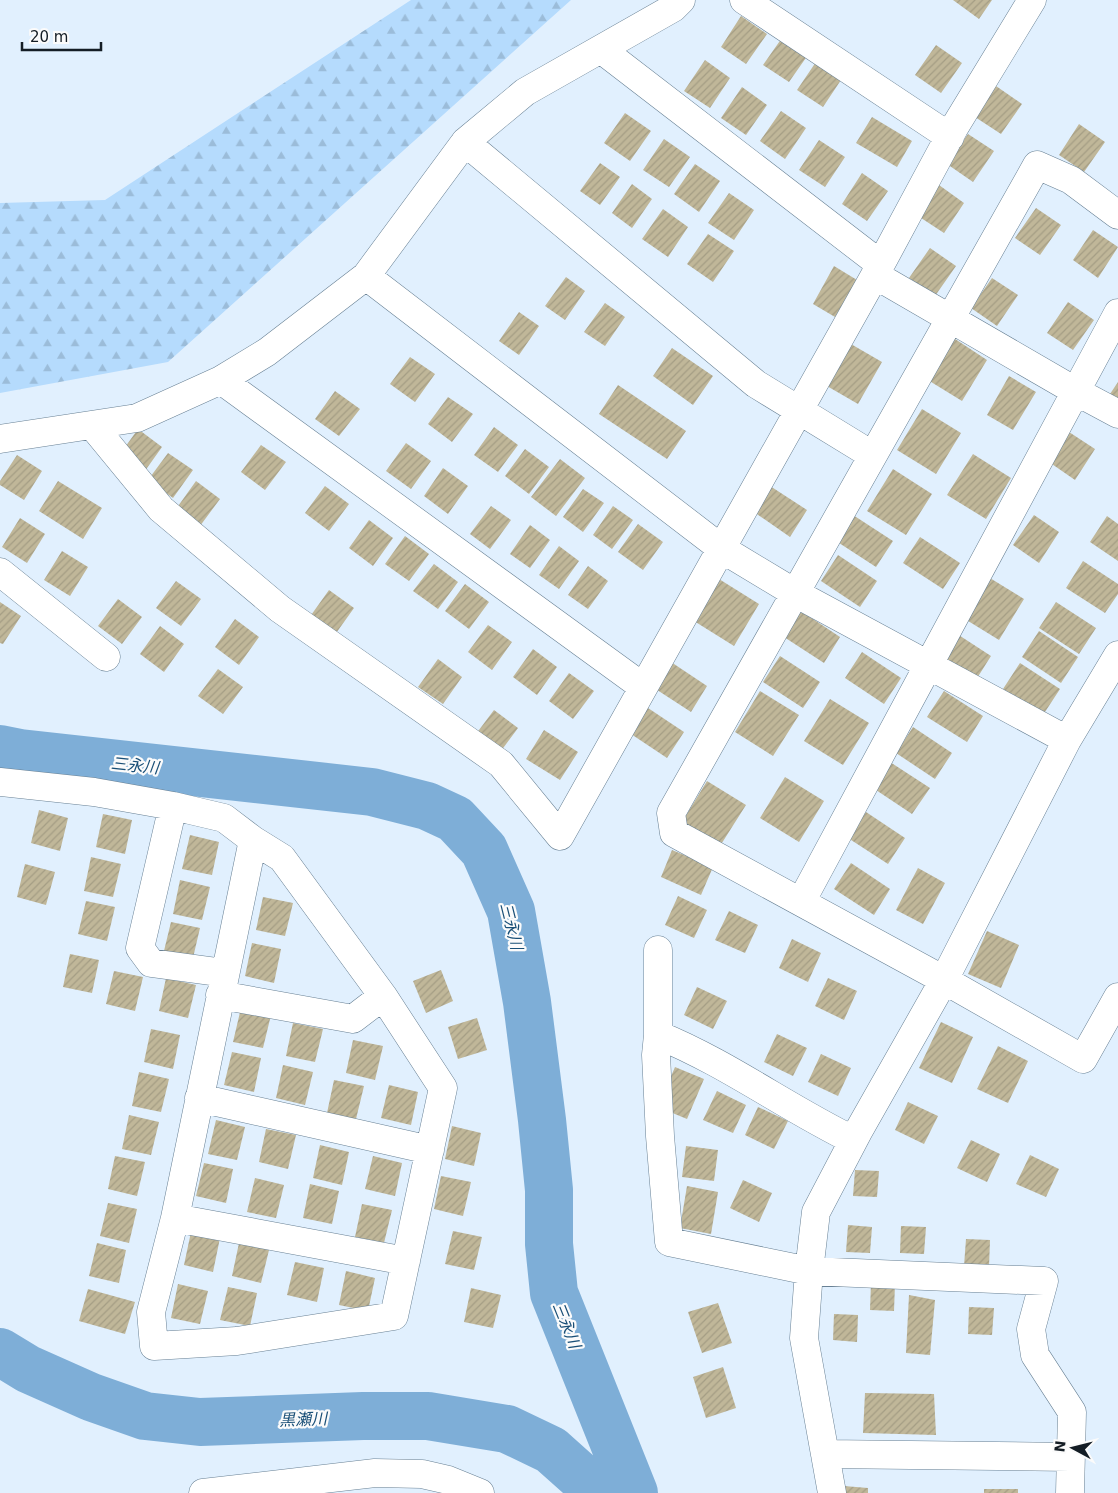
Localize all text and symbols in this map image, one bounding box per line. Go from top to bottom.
scale bar [22,20,101,52]
text: 20 m [30,28,68,46]
water label: 三永川 [110,754,162,778]
water label: 三永川 [496,901,527,954]
water label: 三永川 [549,1299,585,1353]
water label: 黒瀬川 [279,1409,329,1430]
north arrow [1048,1423,1098,1473]
text: N [1051,1440,1069,1453]

